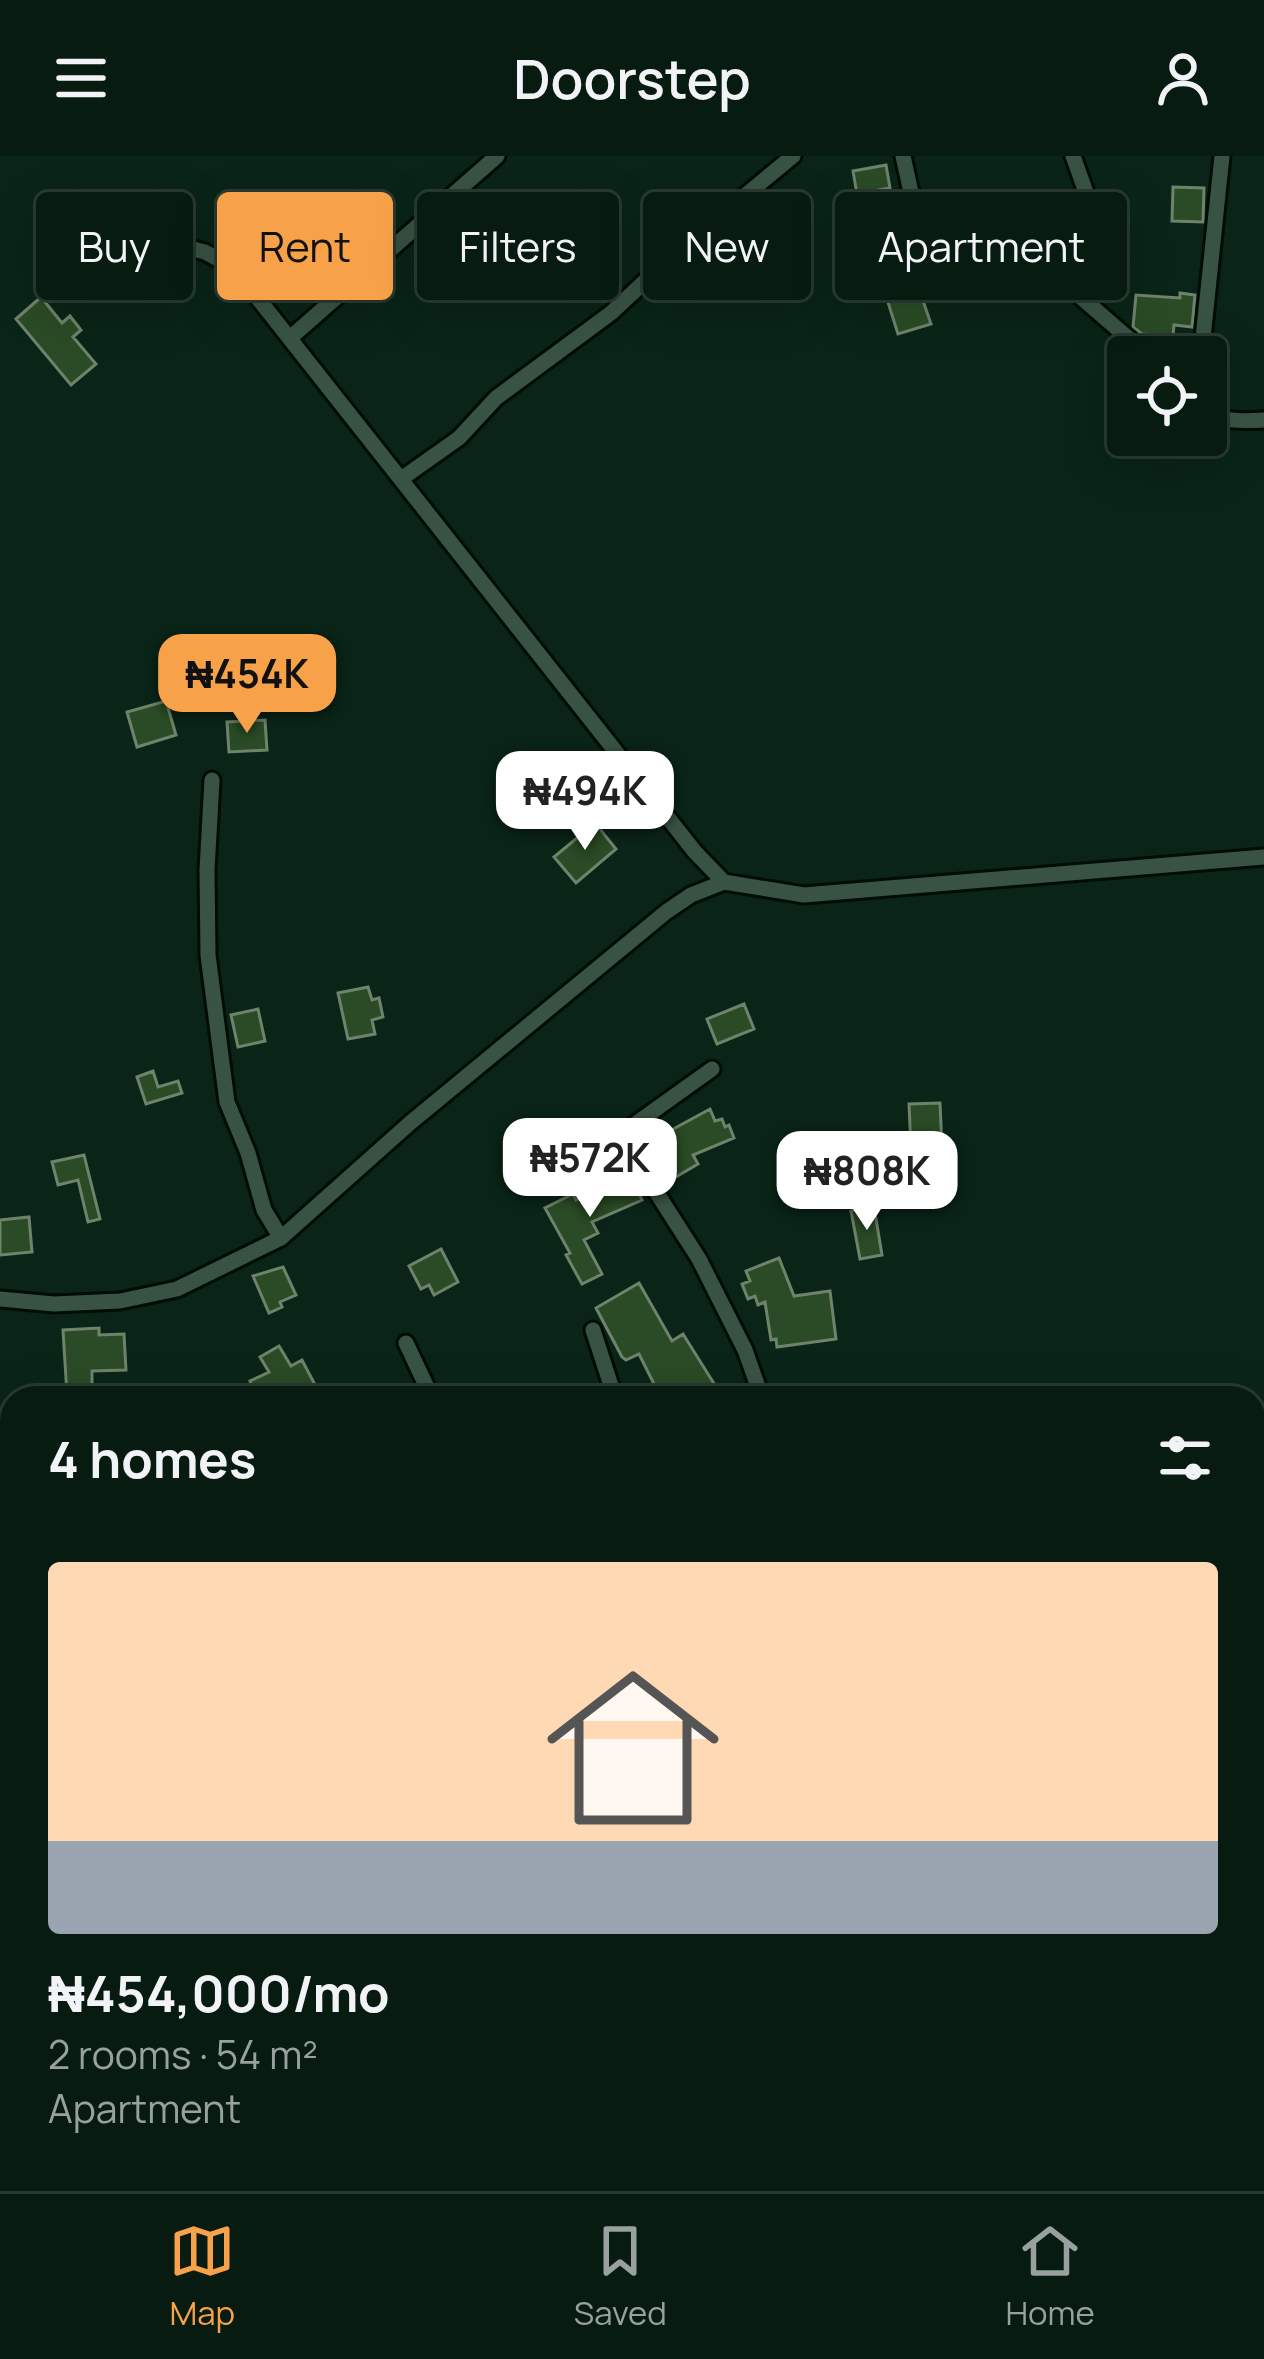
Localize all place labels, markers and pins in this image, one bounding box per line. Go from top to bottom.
pin: ₦454K [163,634,331,736]
pin: ₦494K [501,751,669,853]
pin: ₦572K [506,1118,674,1220]
pin: ₦808K [783,1131,951,1233]

